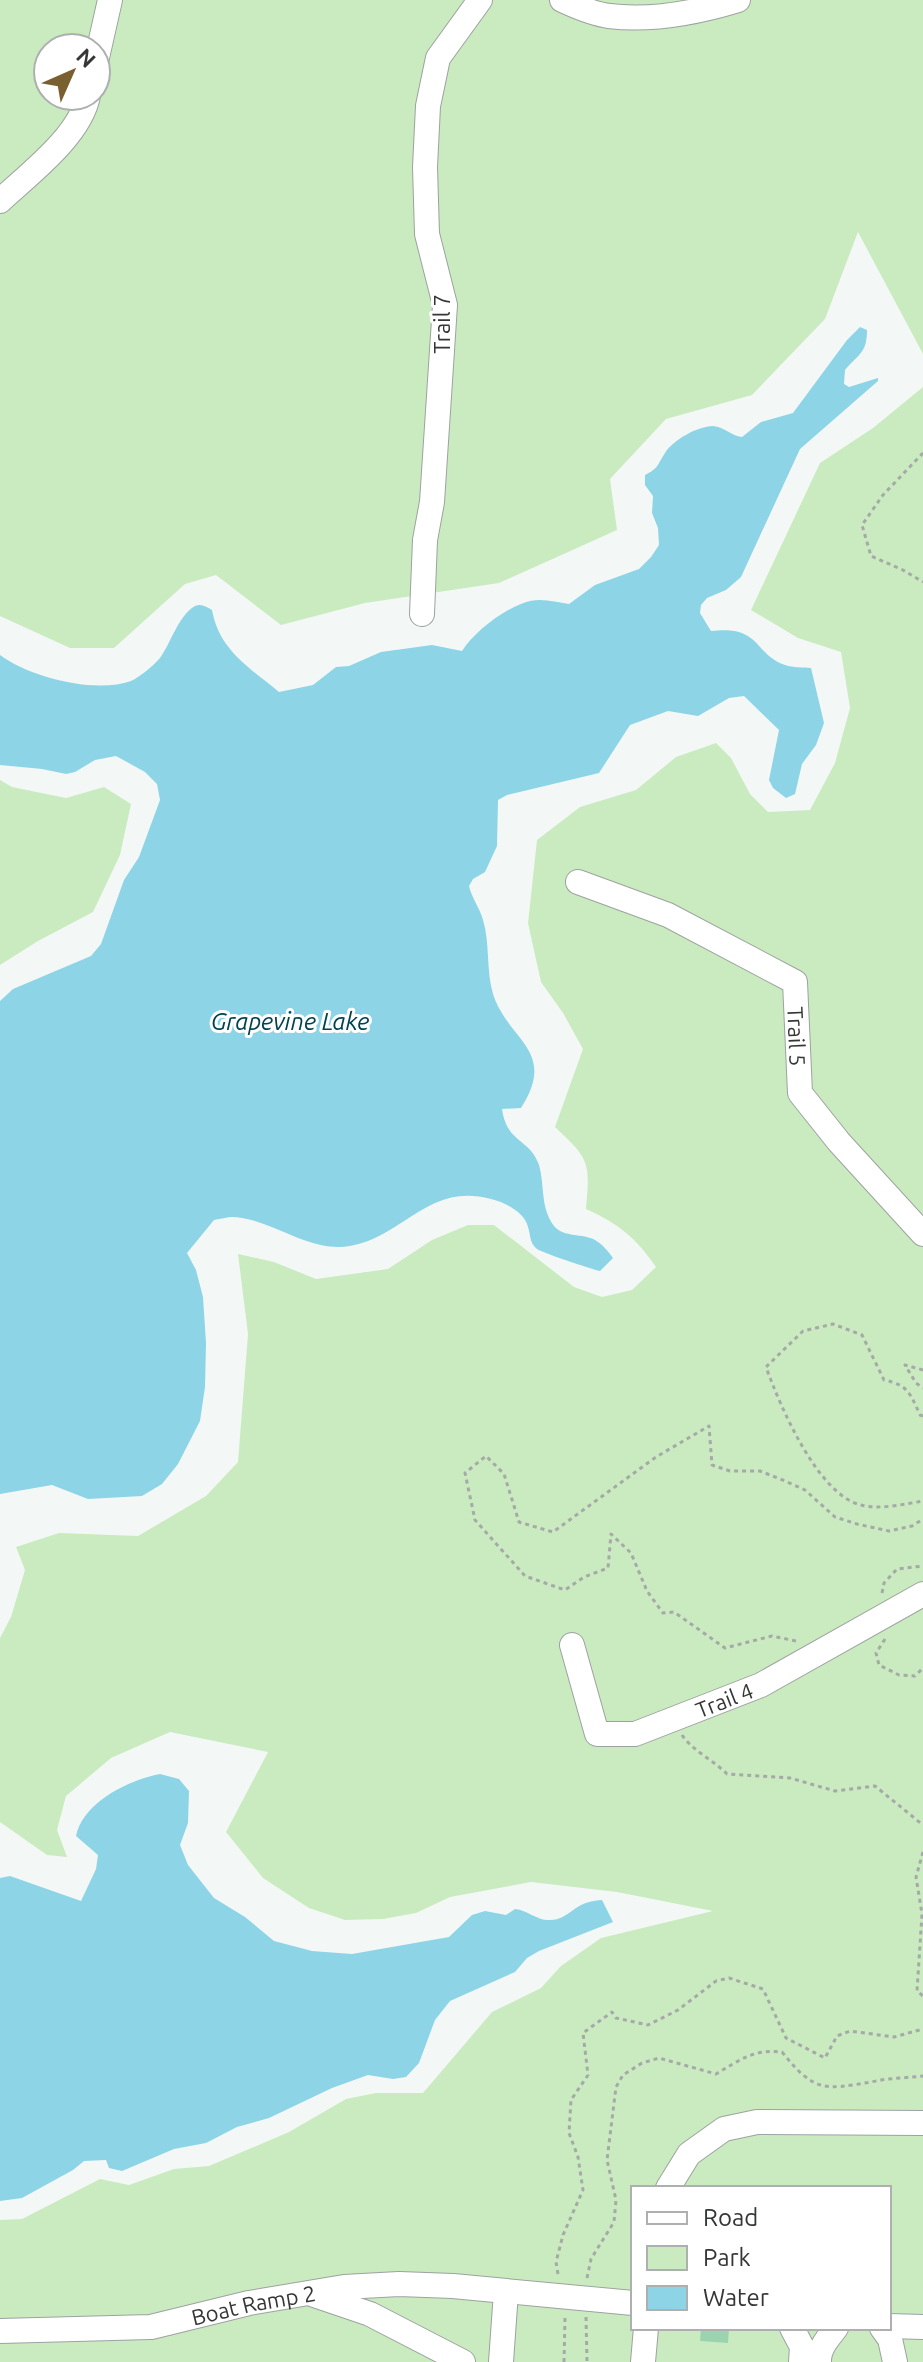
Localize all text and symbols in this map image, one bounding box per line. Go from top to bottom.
north arrow [32,32,112,112]
text: N [72,43,101,72]
street label: Trail 7 [429,294,454,354]
street label: Trail 5 [784,1006,811,1067]
water label: Grapevine Lake [211,1008,369,1035]
street label: Trail 4 [692,1677,756,1722]
legend [631,2186,891,2330]
text: Road [703,2204,758,2231]
text: Park [703,2244,751,2271]
street label: Boat Ramp 2 [189,2280,317,2329]
text: Water [703,2284,769,2311]

